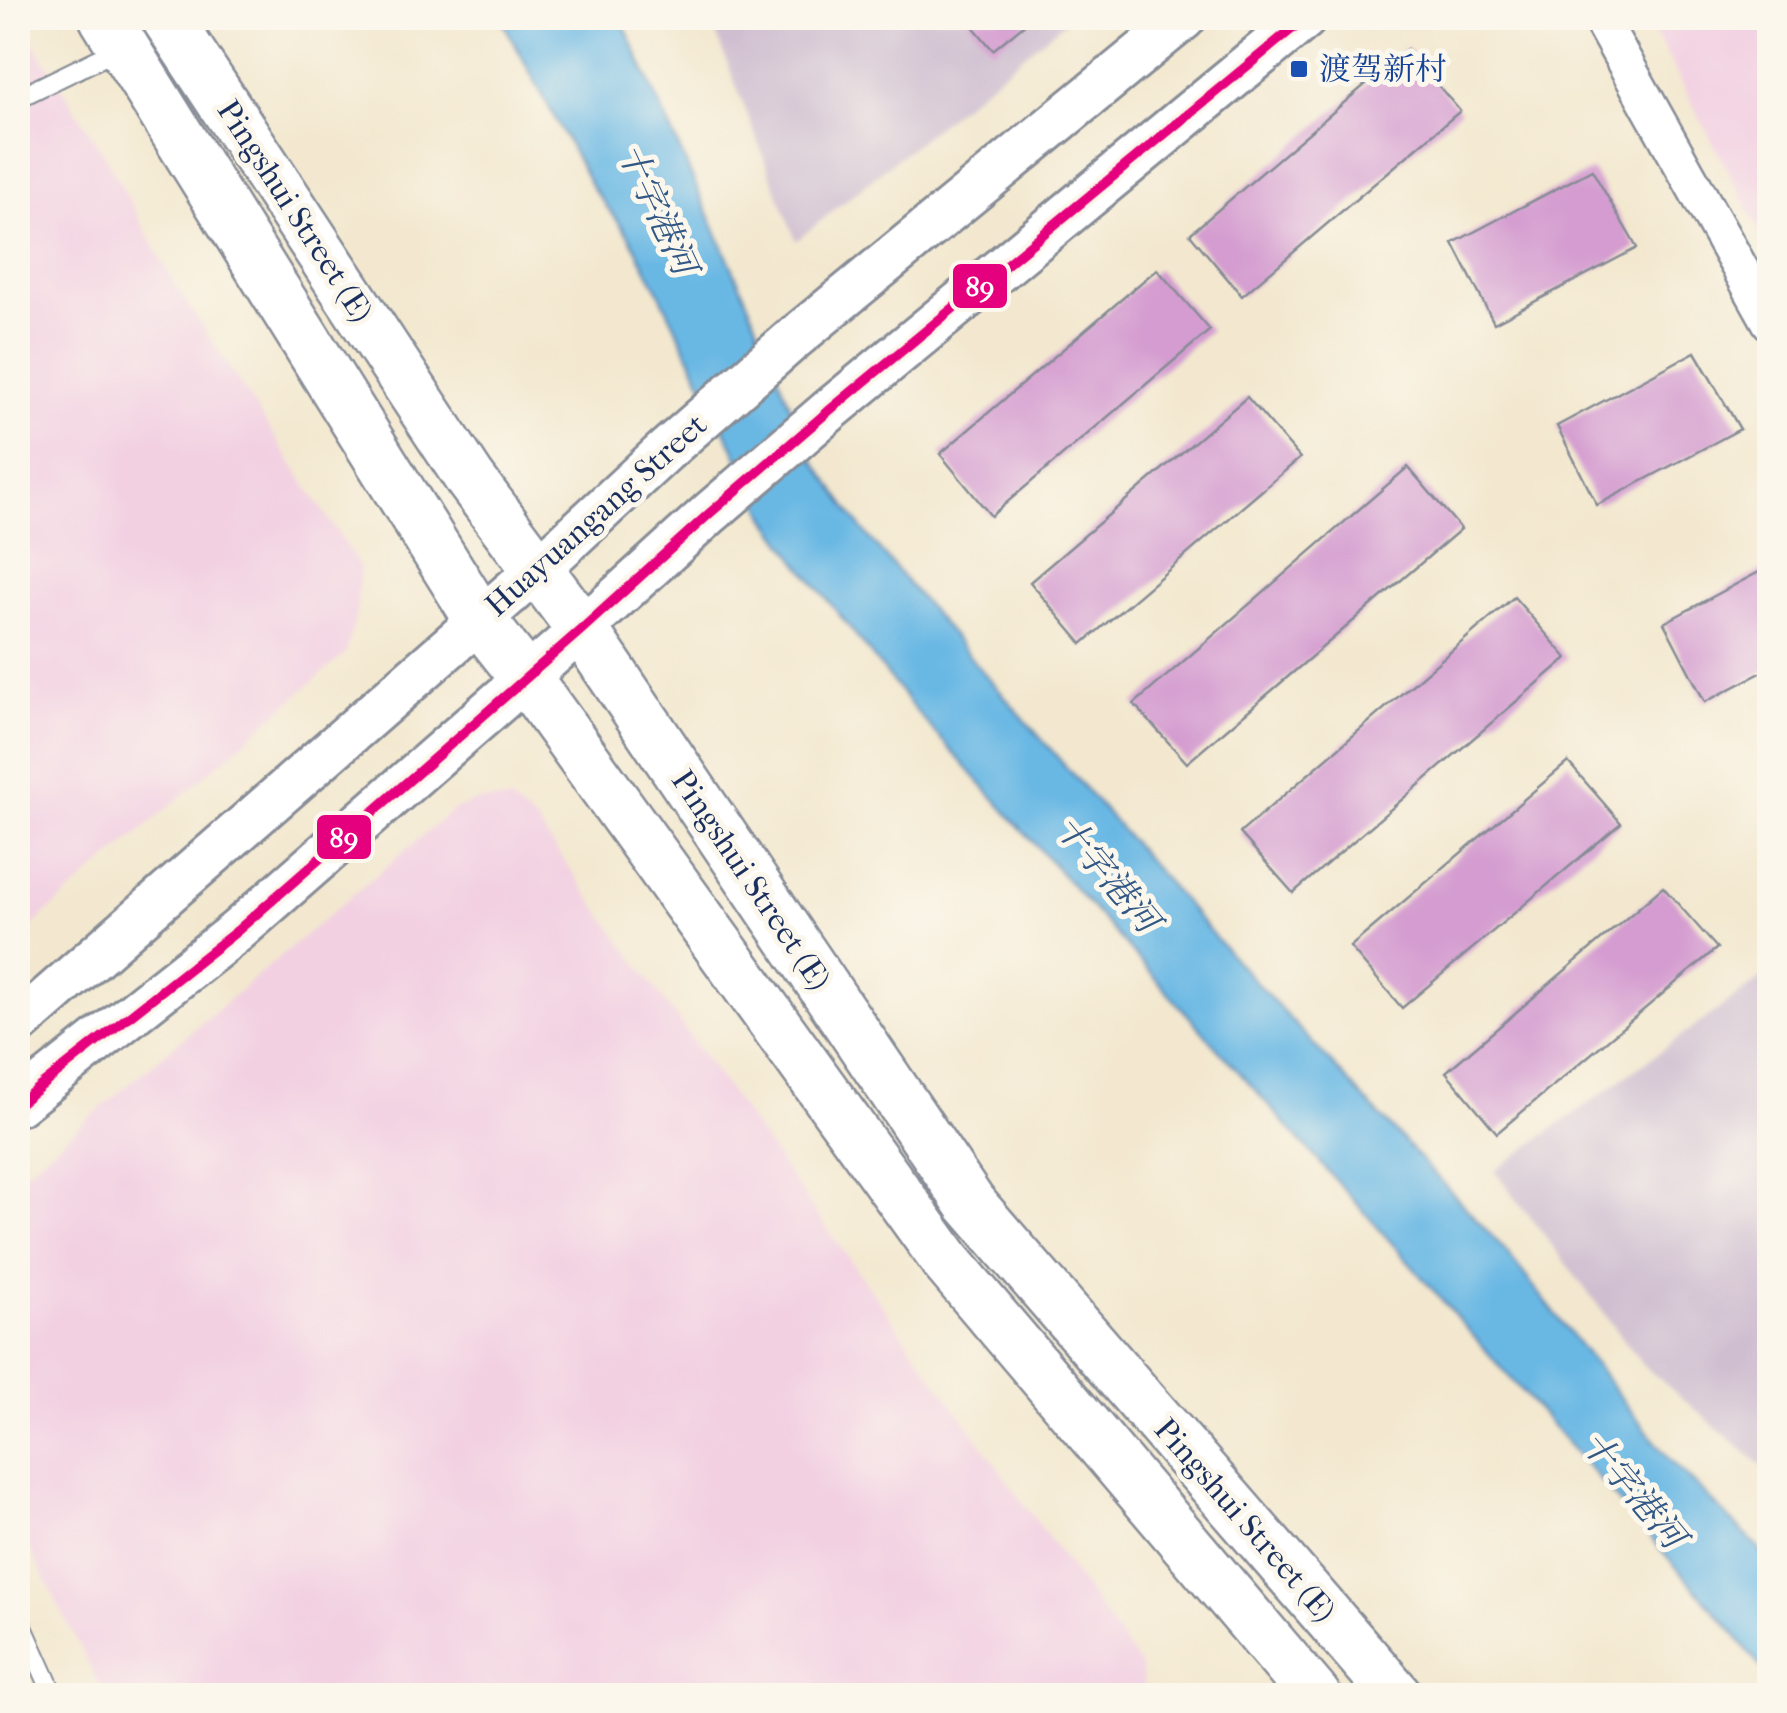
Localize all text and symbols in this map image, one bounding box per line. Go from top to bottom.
place label: 渡驾新村 [1319,51,1447,88]
marker: 渡驾新村 [1288,58,1310,80]
street label: Pingshui Street (E) [210,93,380,329]
water label: 十字港河 [609,137,708,287]
line badge: 89 [951,262,1009,310]
text: 89 [966,270,994,303]
street label: Huayuangang Street [478,406,715,624]
street label: Pingshui Street (E) [664,763,838,997]
water label: 十字港河 [1046,807,1172,945]
line badge: 89 [315,813,373,861]
text: 89 [330,821,358,854]
street label: Pingshui Street (E) [1147,1411,1343,1629]
water label: 十字港河 [1572,1423,1698,1561]

